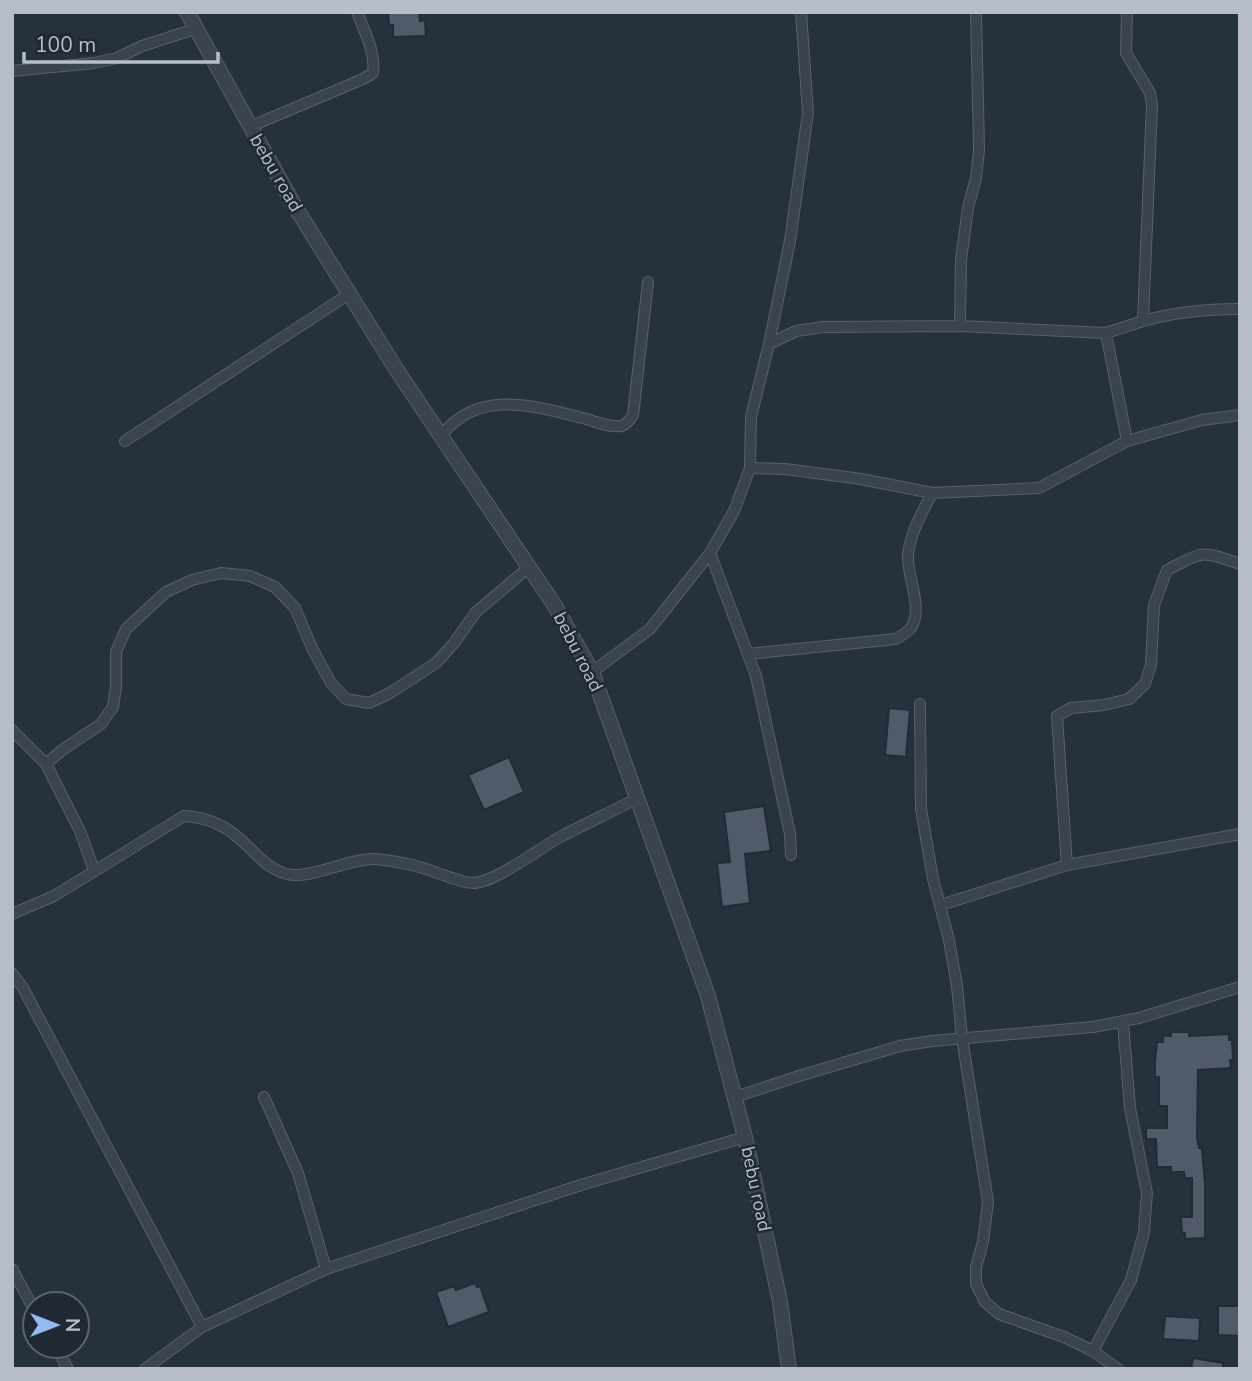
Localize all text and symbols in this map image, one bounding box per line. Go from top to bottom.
scale bar [24,21,219,65]
text: 100 m [35,31,96,59]
street label: bebu road [243,129,309,217]
street label: bebu road [547,608,609,696]
street label: bebu road [734,1144,778,1234]
north arrow [21,1290,91,1360]
text: N [59,1318,85,1332]

